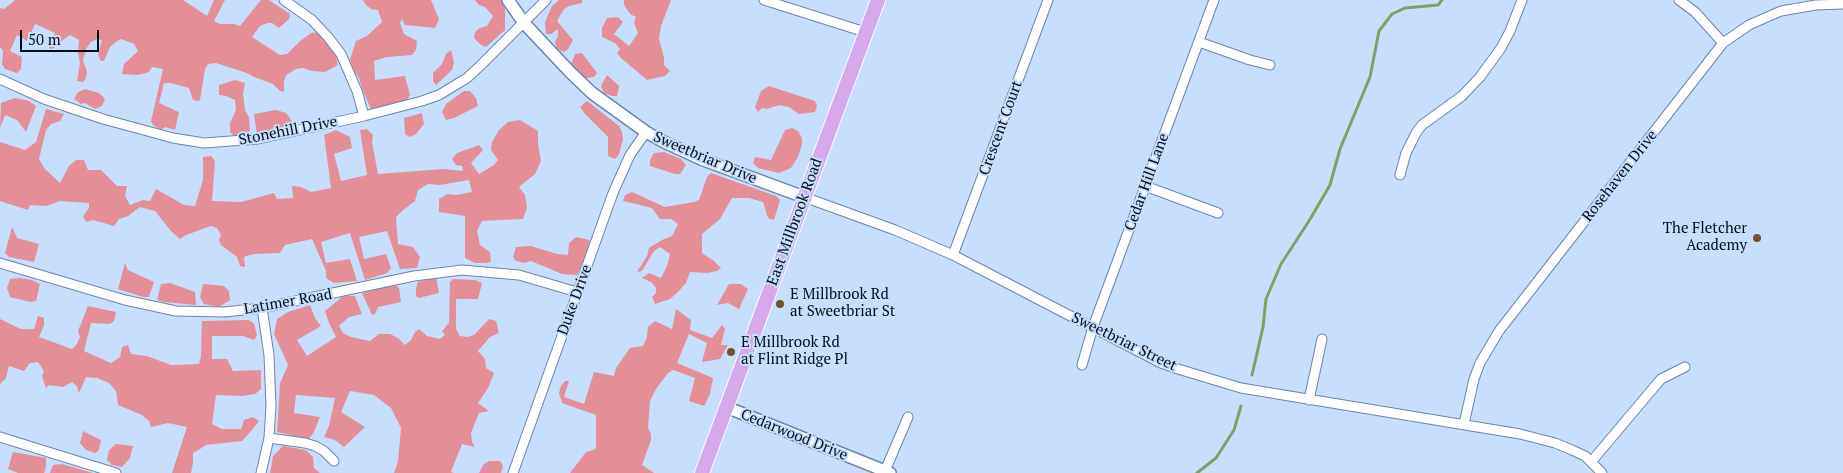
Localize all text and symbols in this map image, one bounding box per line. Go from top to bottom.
scale bar [22,20,101,52]
text: 50 m [28,29,61,49]
street label: Crescent Court [976,78,1026,178]
street label: Stonehill Drive [237,113,339,149]
street label: Rosehaven Drive [1579,127,1661,225]
street label: Sweetbriar Drive [651,128,759,188]
street label: Cedar Hill Lane [1121,131,1173,233]
street label: East Millbrook Road [764,156,826,288]
place label: The Fletcher Academy [1663,220,1747,255]
marker: The Fletcher Academy [1751,232,1763,244]
street label: Duke Drive [554,262,596,338]
street label: Latimer Road [242,285,334,319]
place label: E Millbrook Rd at Sweetbriar St [790,286,895,321]
marker: E Millbrook Rd at Sweetbriar St [774,298,786,310]
street label: Sweetbriar Street [1068,309,1180,375]
place label: E Millbrook Rd at Flint Ridge Pl [741,334,848,369]
marker: E Millbrook Rd at Flint Ridge Pl [725,346,737,358]
street label: Cedarwood Drive [738,405,850,465]

